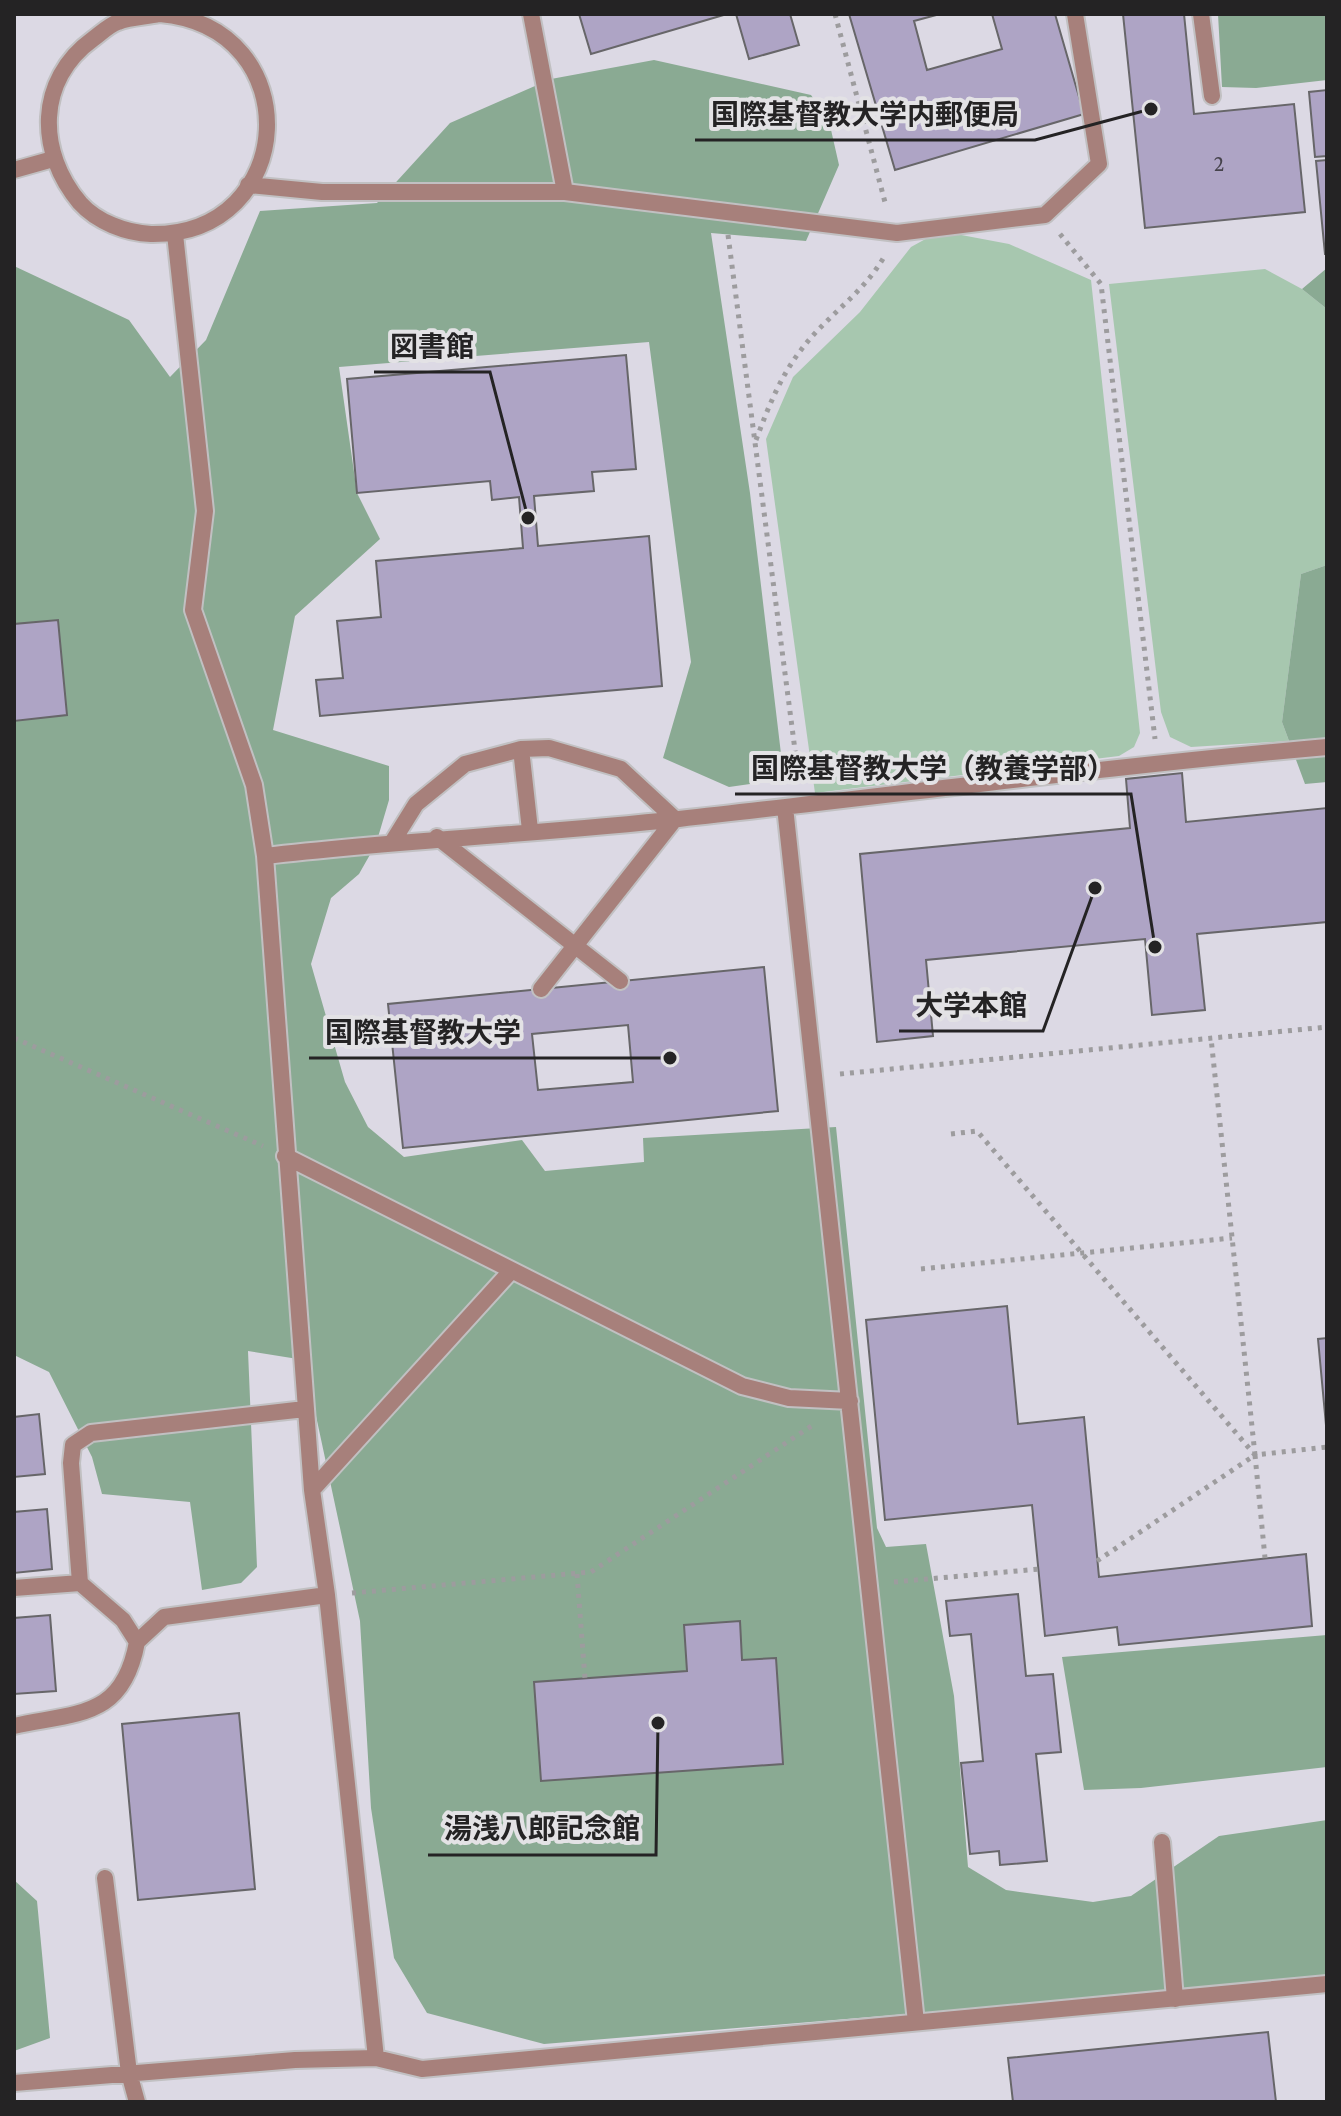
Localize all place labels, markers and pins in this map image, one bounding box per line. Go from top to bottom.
callout: 国際基督教大学内郵便局 [695,88,1035,140]
callout: 図書館 [374,320,490,372]
callout: 国際基督教大学（教養学部） [735,742,1131,794]
callout: 大学本館 [899,979,1043,1031]
callout: 国際基督教大学 [309,1006,537,1058]
callout: 湯浅八郎記念館 [428,1803,656,1855]

